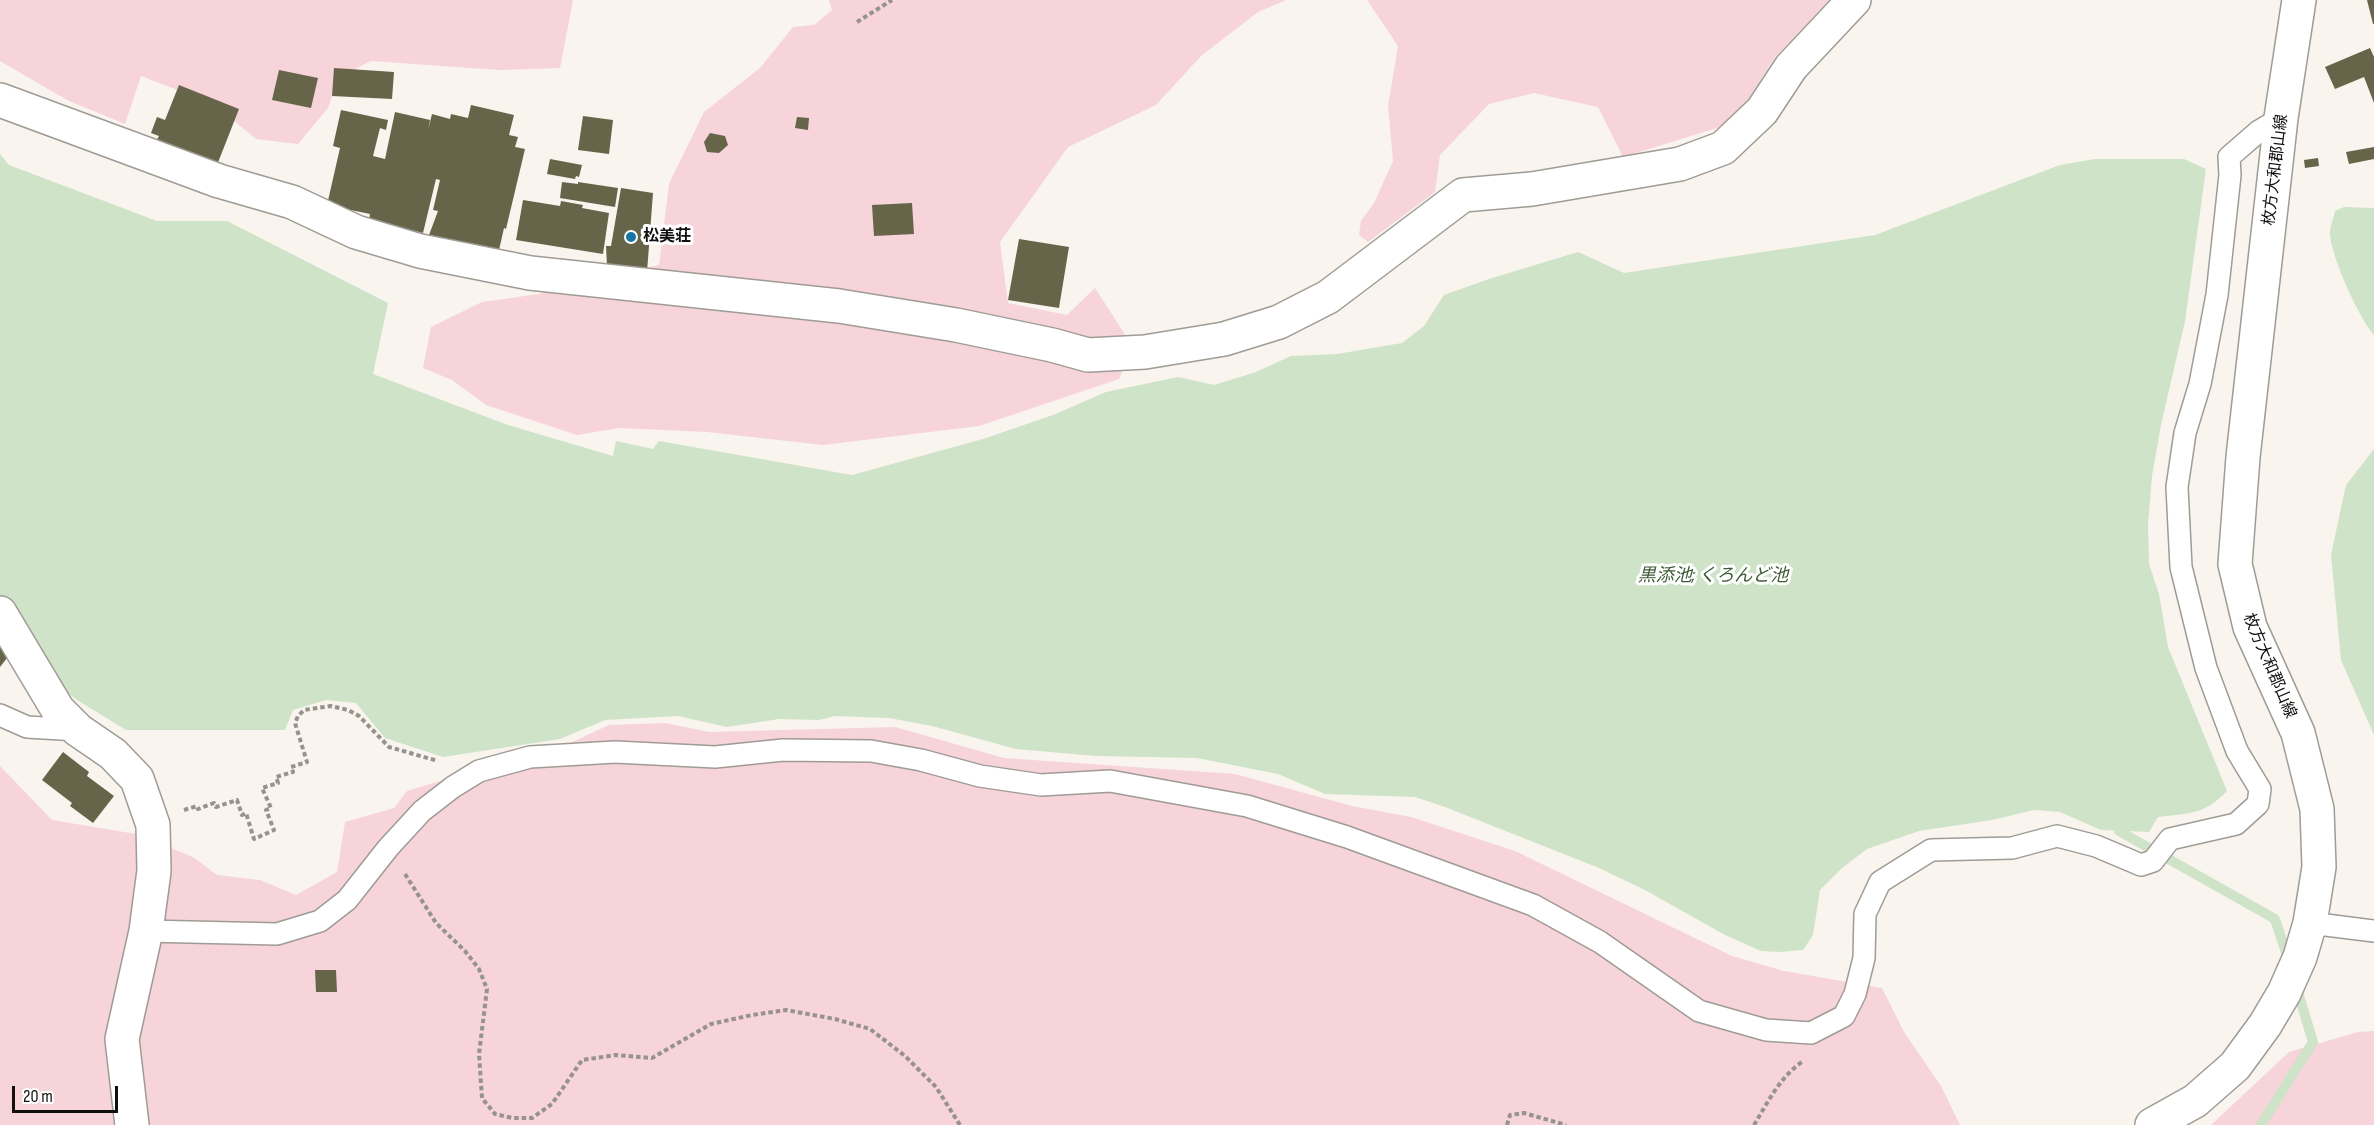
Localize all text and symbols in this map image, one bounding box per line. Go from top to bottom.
street label: 枚方大和郡山線 [2260,113,2292,227]
place label: 松美荘 [643,227,691,247]
marker: 松美荘 [624,230,638,244]
water label: 黒添池; くろんど池 [1638,565,1788,587]
street label: 枚方大和郡山線 [2238,611,2300,721]
scale bar [15,1074,122,1112]
text: 20 m [23,1086,53,1107]

